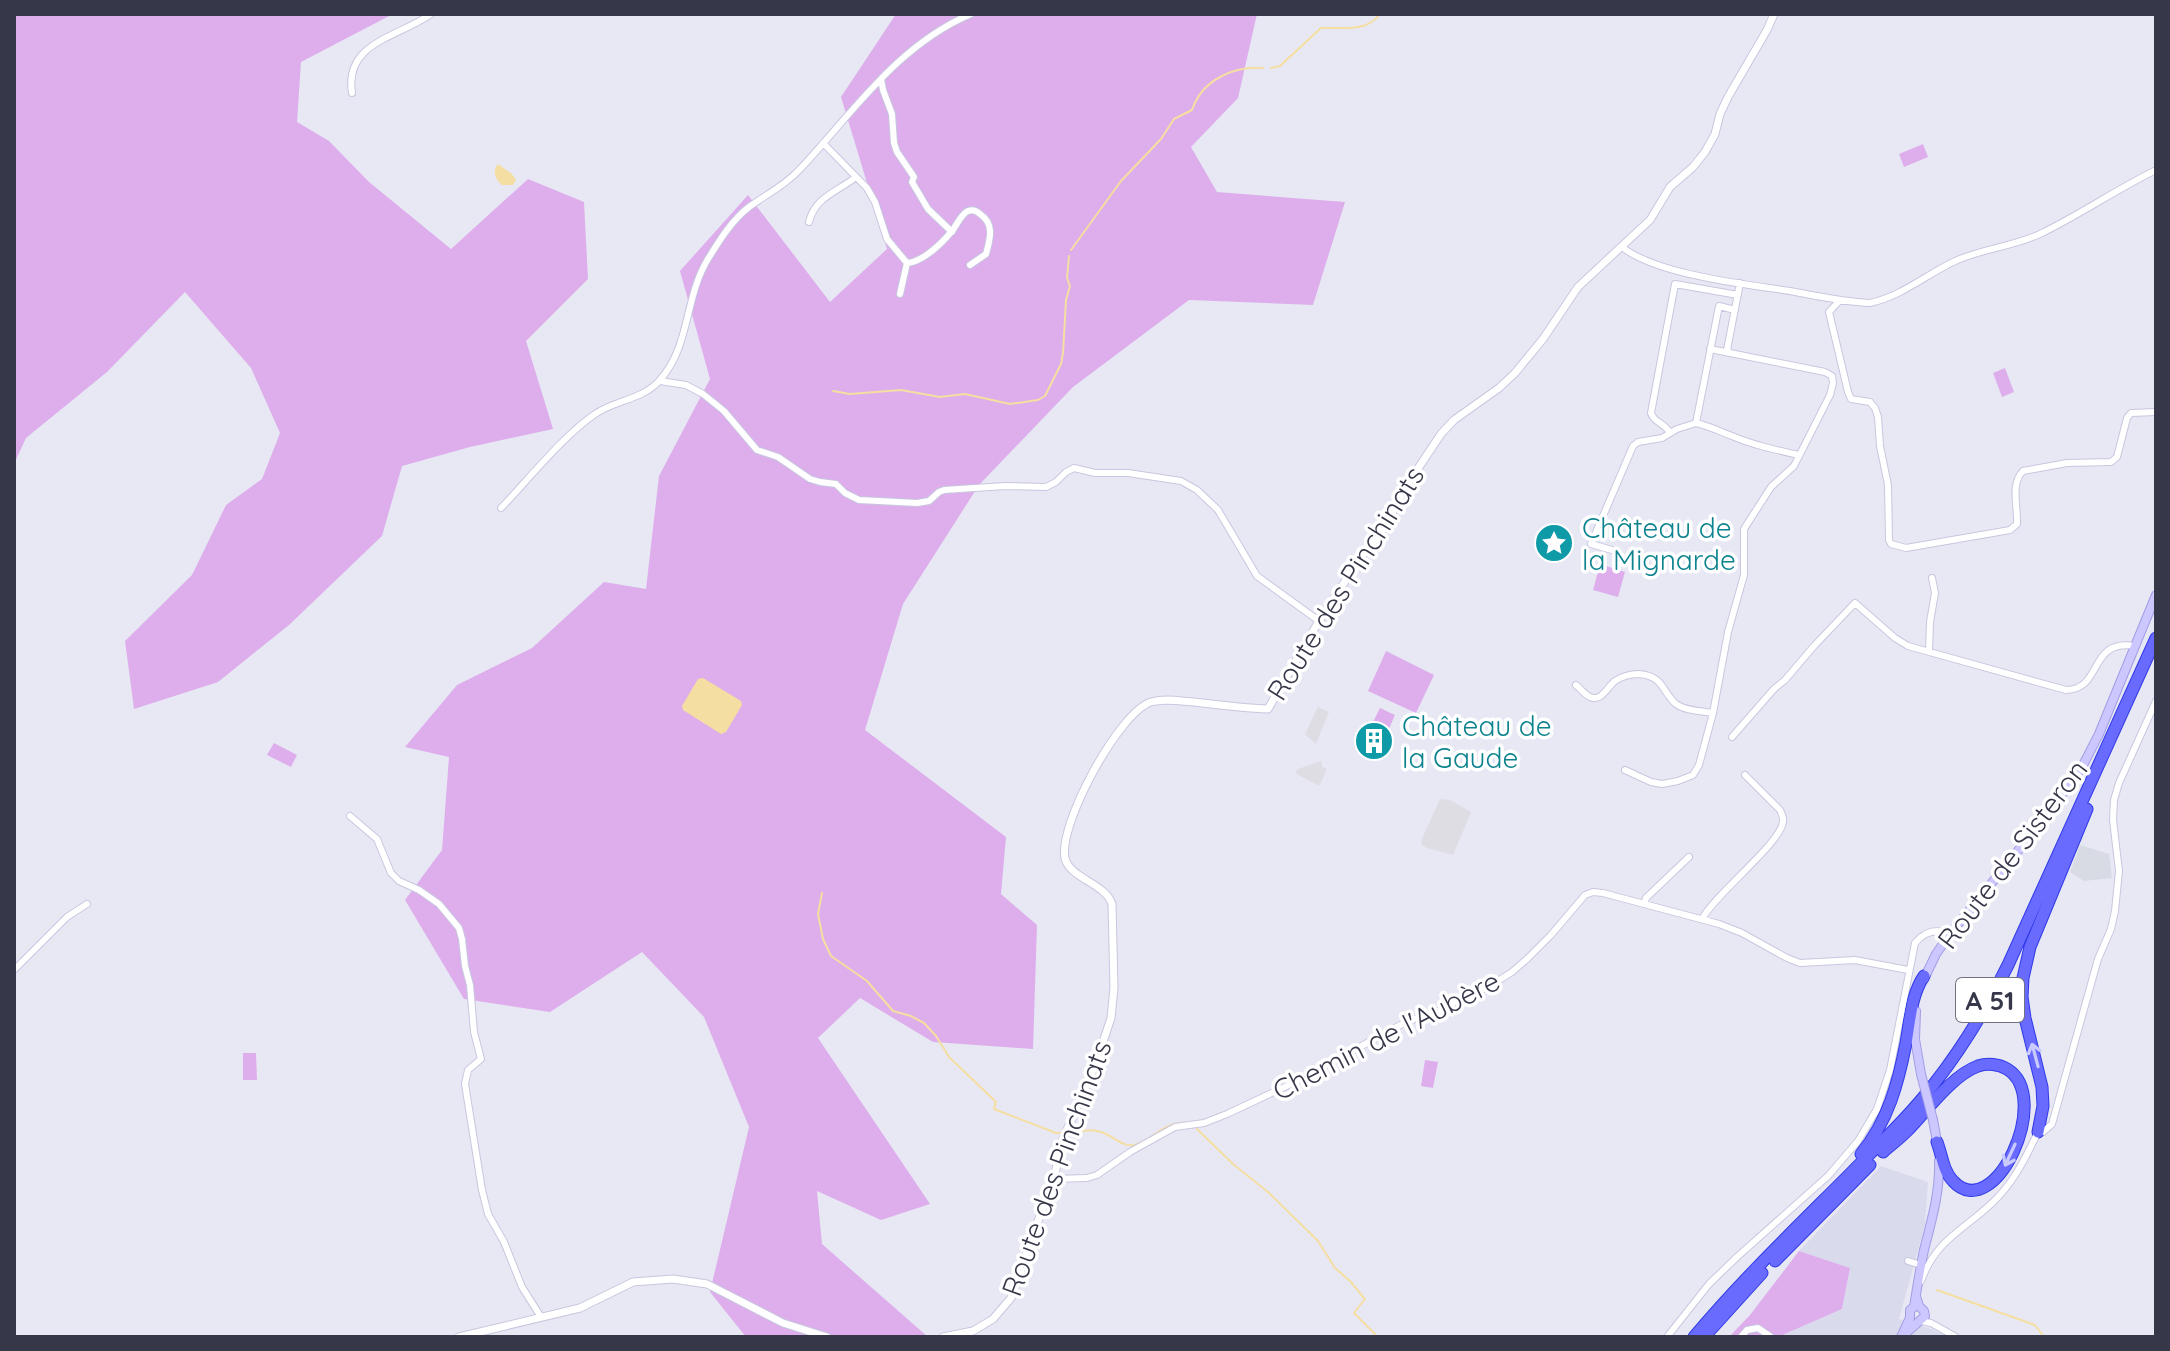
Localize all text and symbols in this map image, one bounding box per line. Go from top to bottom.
street label: Route des Pinchinats [1259,459,1431,707]
place label: Château de la Mignarde [1582,510,1736,577]
place icon: Château de la Mignarde [1533,522,1575,564]
place label: Château de la Gaude [1402,708,1552,775]
building icon: Château de la Gaude [1353,720,1395,762]
street label: Route de Sisteron [1929,752,2095,956]
street label: Chemin de l'Aubère [1267,963,1505,1107]
road number: A 51 [1956,978,2024,1022]
street label: Route des Pinchinats [993,1035,1119,1301]
one-way arrow [2026,1043,2041,1069]
one-way arrow [2002,1142,2017,1166]

